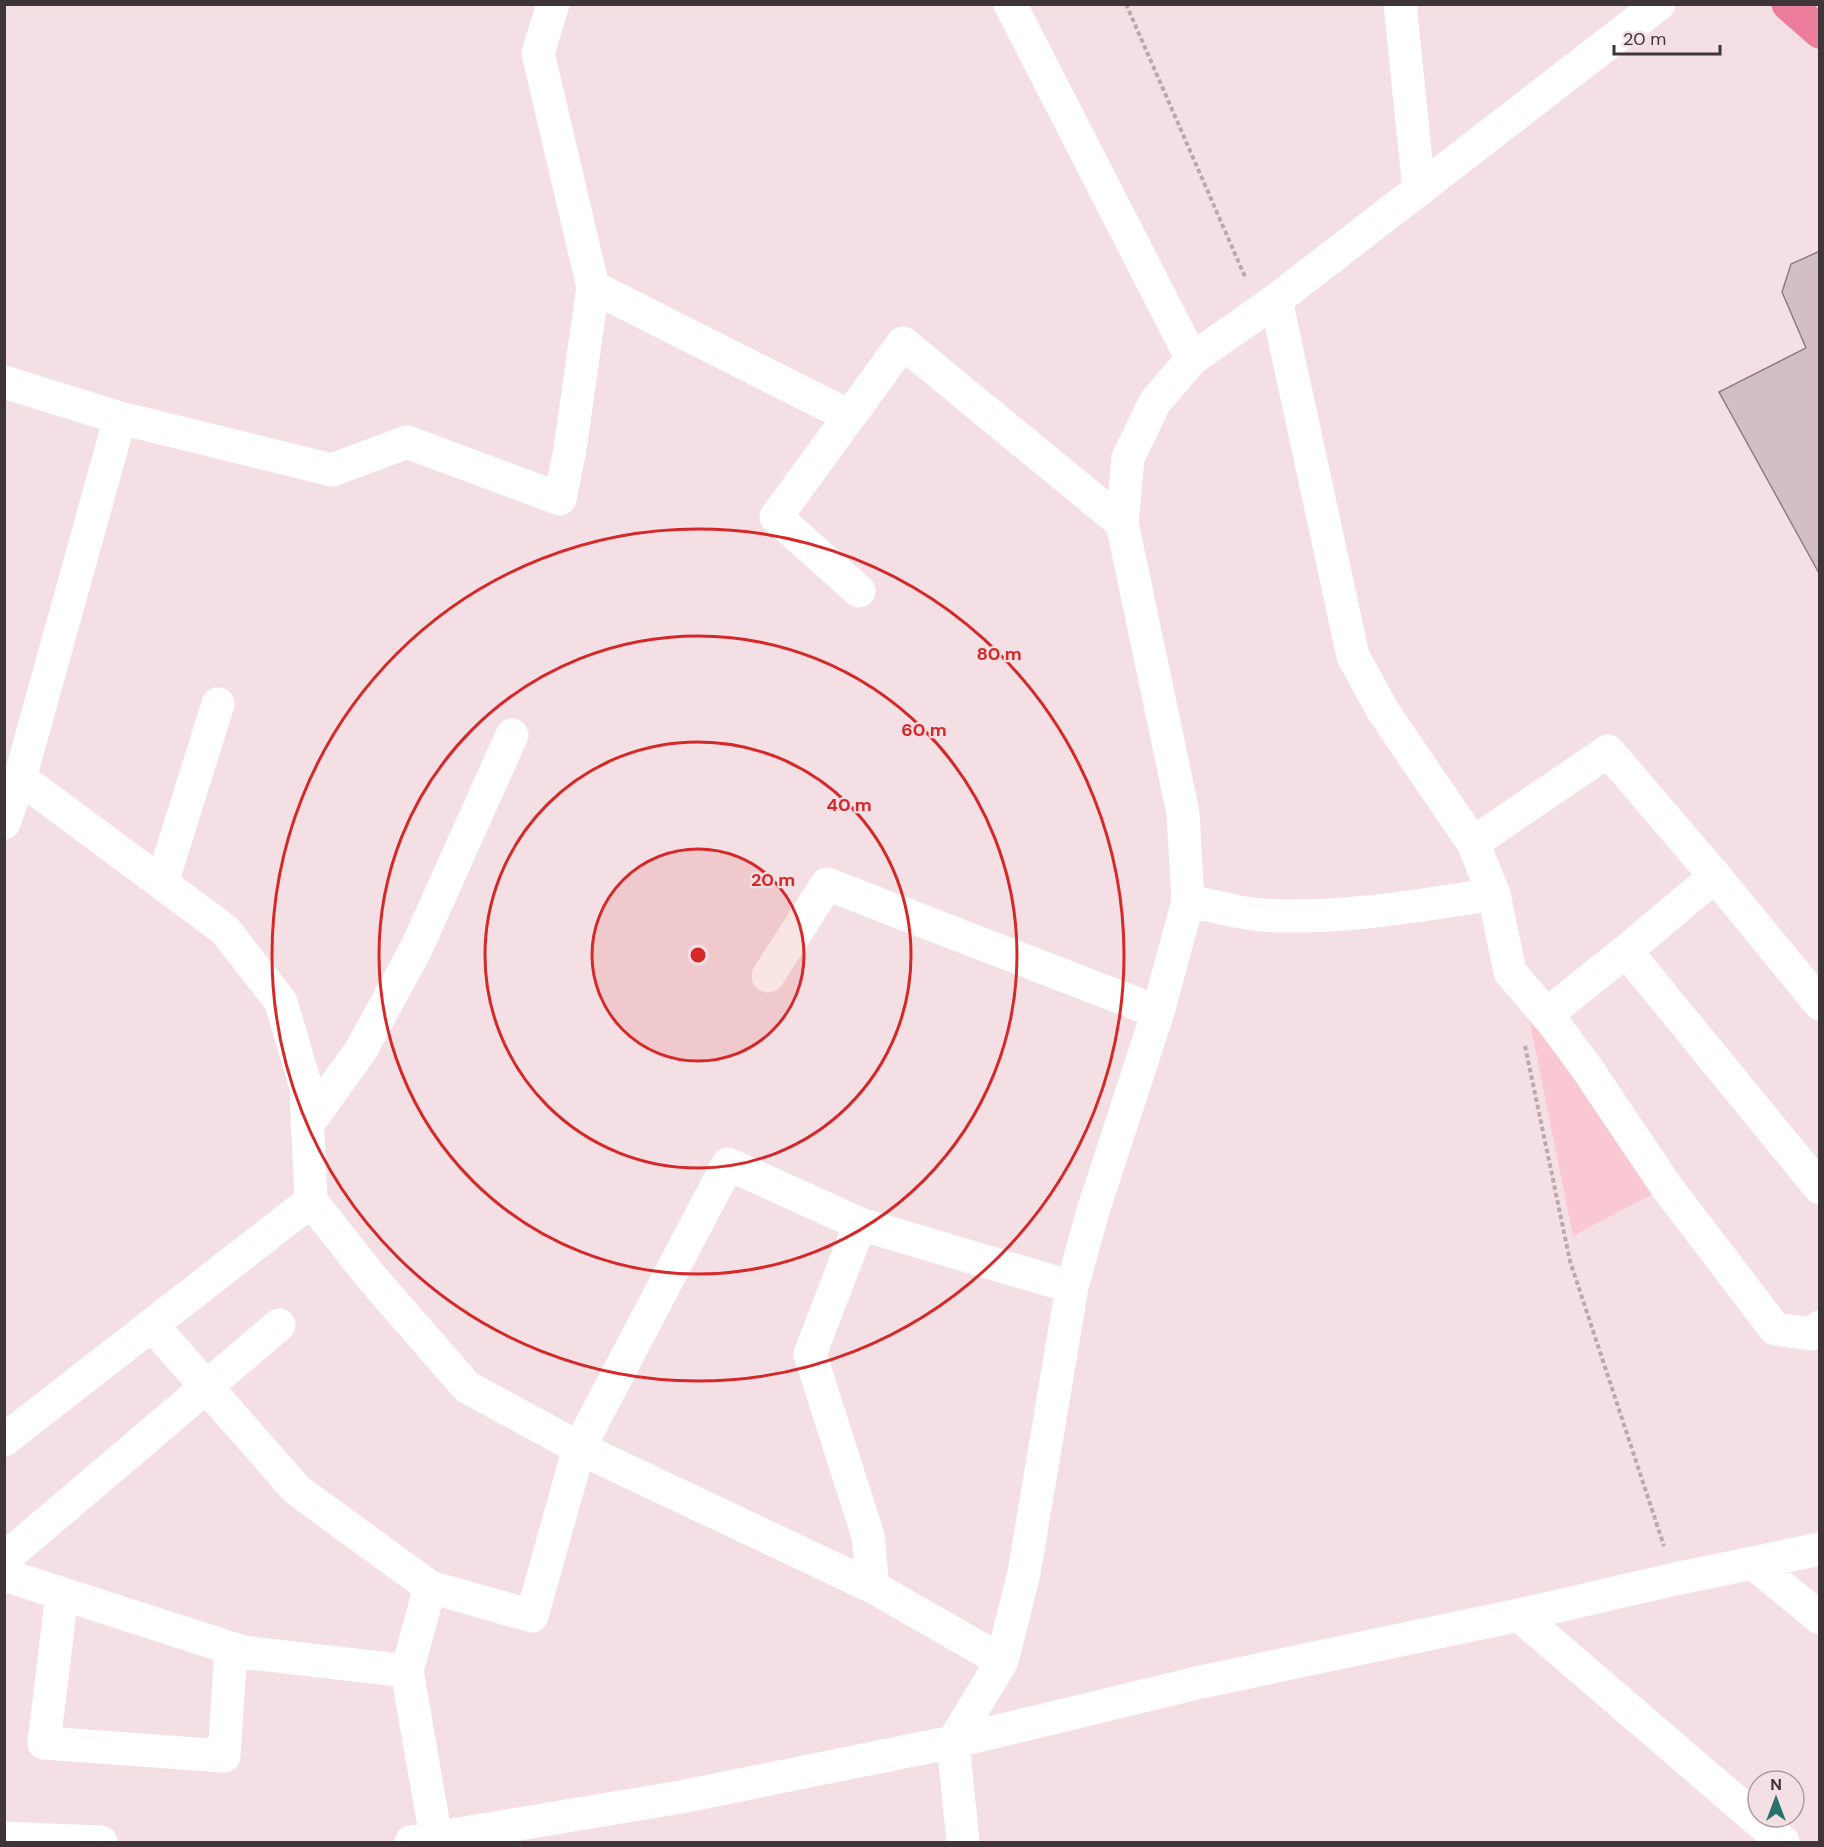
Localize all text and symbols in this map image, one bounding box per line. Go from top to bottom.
scale bar [1614,18,1720,56]
text: 20 m [1623,27,1666,51]
text: 80 m [976,642,1022,666]
text: 60 m [901,718,947,742]
text: 40 m [826,793,872,817]
text: 20 m [751,868,795,892]
centre of rings [688,945,708,965]
north arrow [1746,1769,1806,1829]
text: N [1770,1774,1782,1795]

